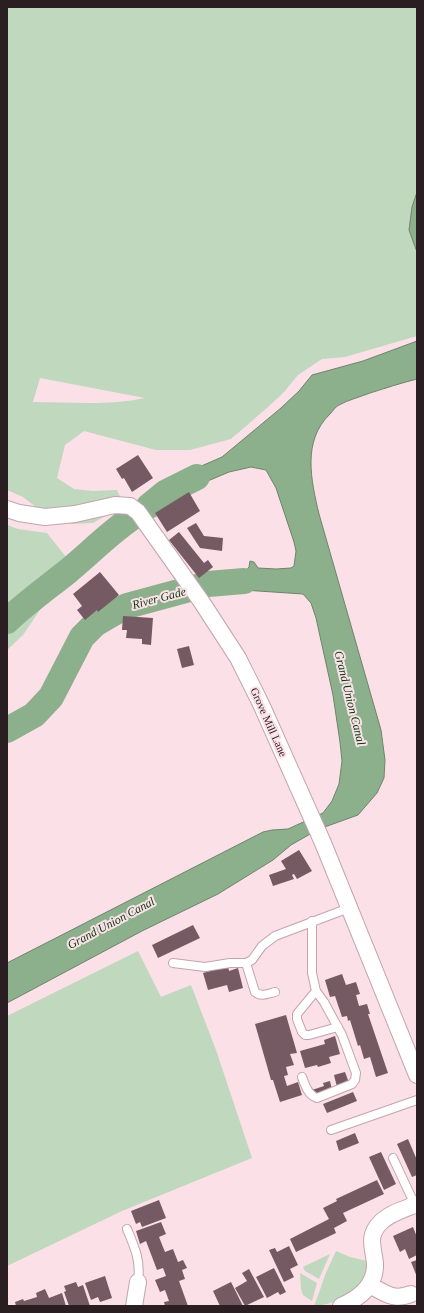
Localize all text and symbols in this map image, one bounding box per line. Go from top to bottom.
water label: River Gade [130,584,188,612]
water label: Grand Union Canal [332,649,369,747]
street label: Grove Mill Lane [248,686,290,758]
water label: Grand Union Canal [65,894,158,952]

